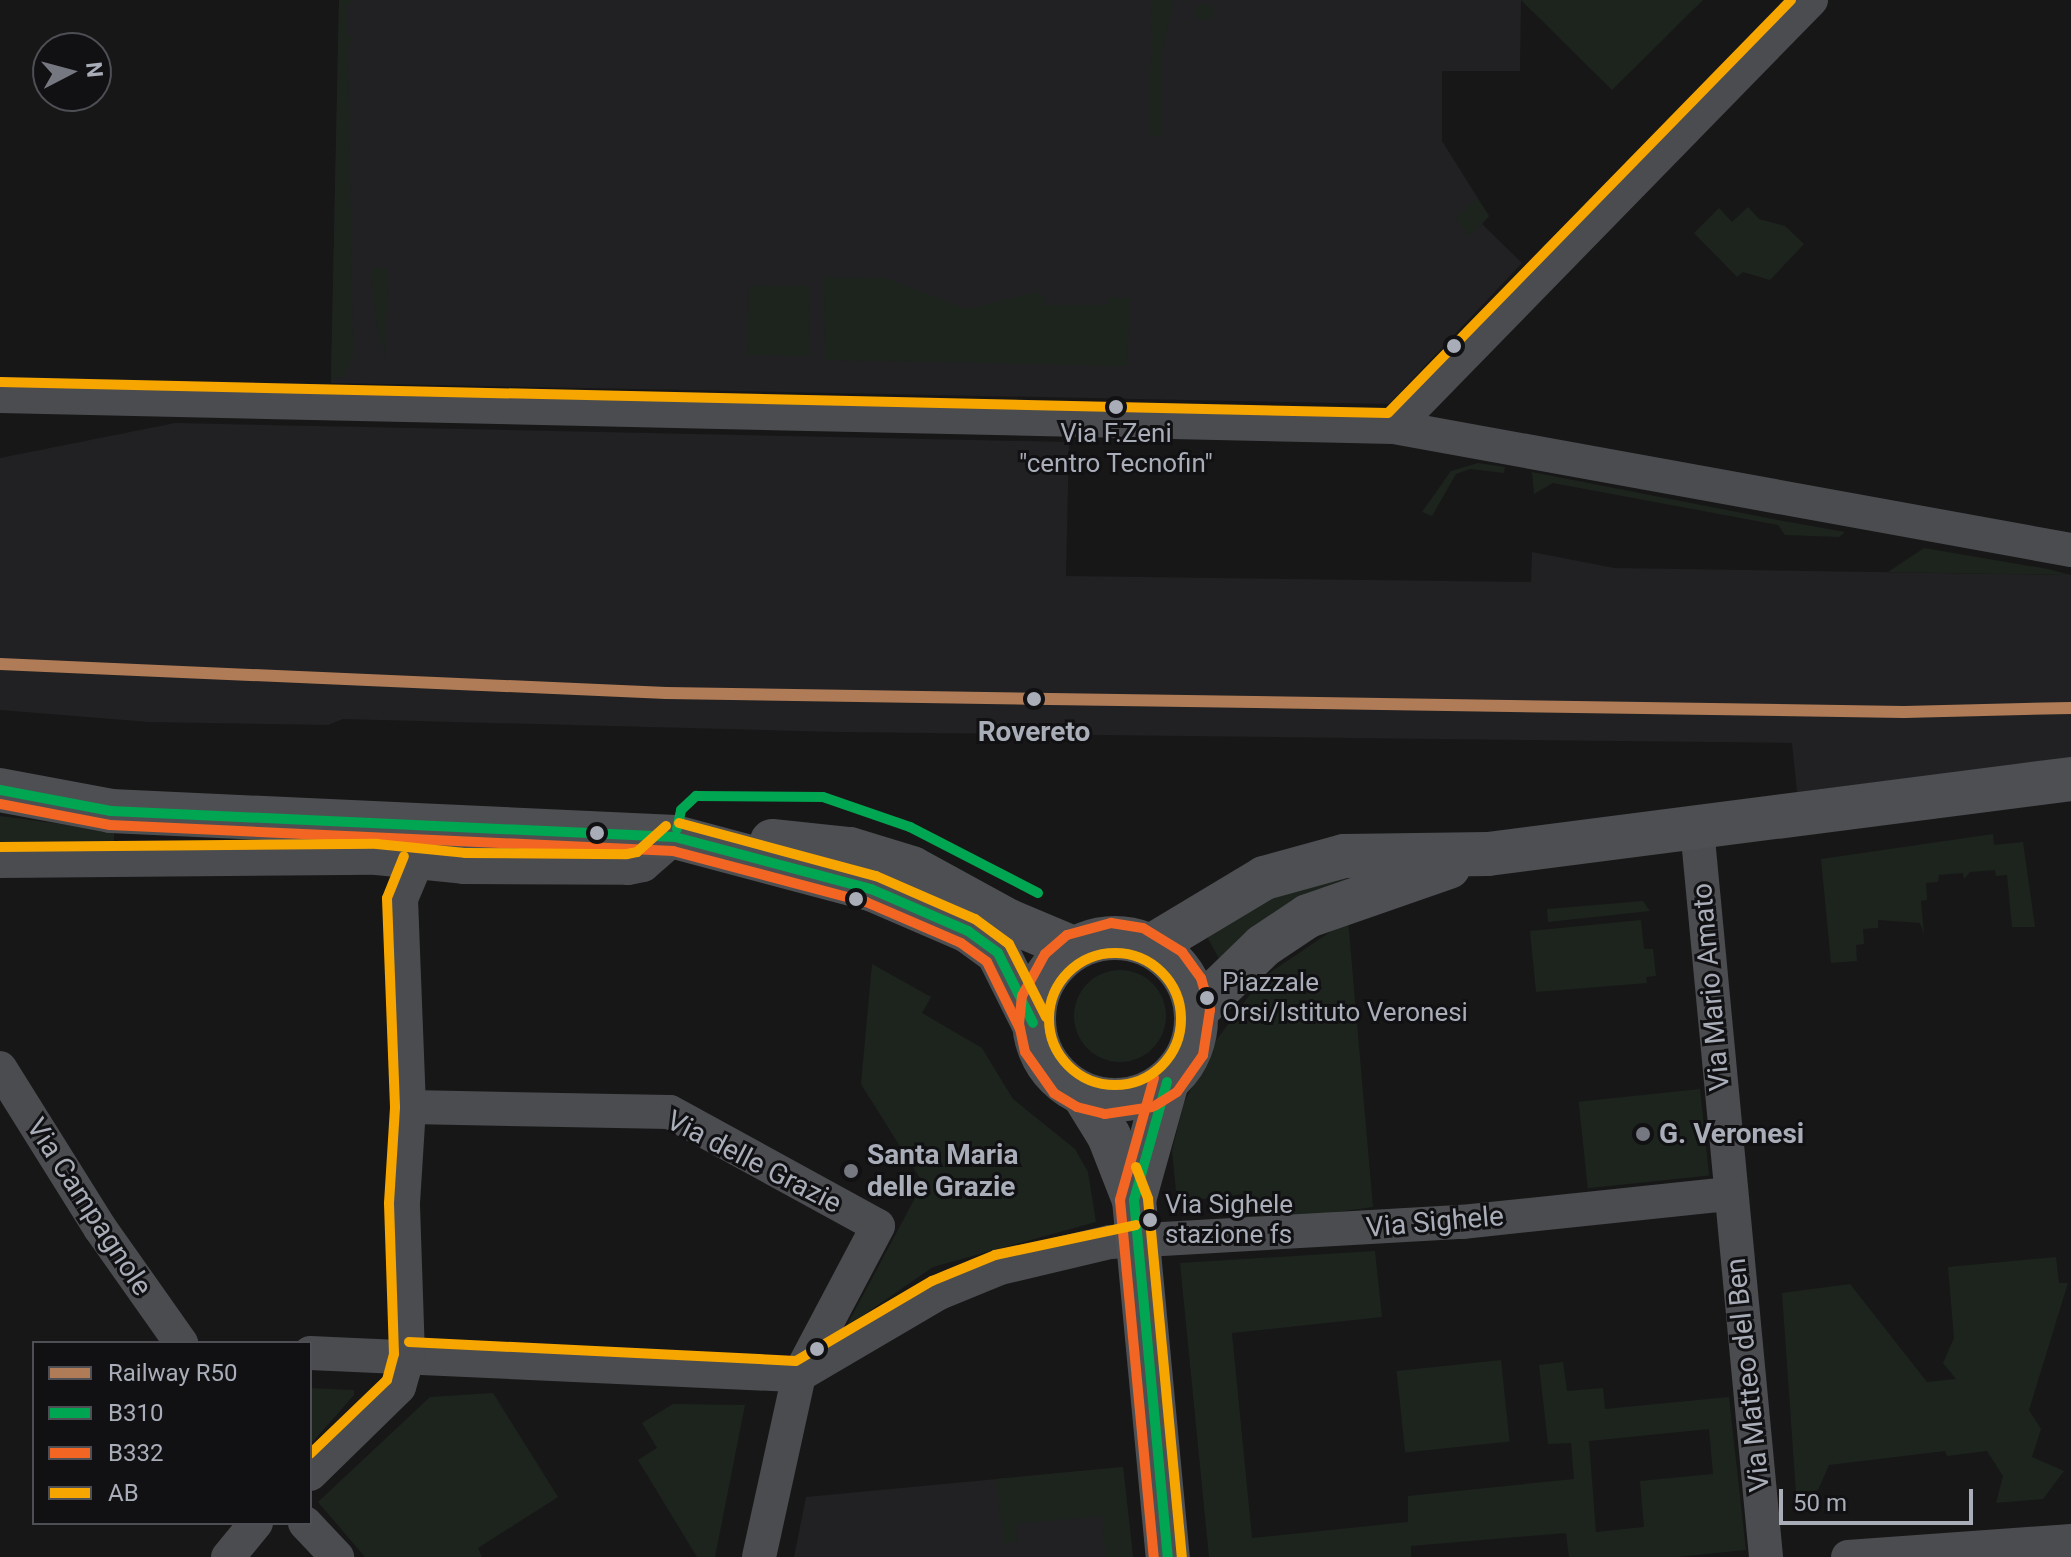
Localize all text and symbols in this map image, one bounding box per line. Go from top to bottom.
north arrow [32,32,112,112]
text: N [81,61,108,79]
unlabelled marker [1446,338,1462,354]
marker: Via F.Zeni "centro Tecnofin" [1108,399,1124,415]
place label: Via F.Zeni "centro Tecnofin" [1019,418,1213,480]
marker: Rovereto [1021,686,1047,712]
place label: Rovereto [978,715,1090,749]
unlabelled marker [589,825,605,841]
street label: Via Mario Amato [1685,882,1737,1092]
unlabelled marker [848,891,864,907]
place label: Piazzale Orsi/Istituto Veronesi [1222,967,1468,1028]
marker: Piazzale Orsi/Istituto Veronesi [1199,990,1215,1006]
street label: Via delle Grazie [661,1104,847,1220]
street label: Via Campagnole [19,1112,159,1302]
place label: G. Veronesi [1659,1117,1804,1151]
marker: G. Veronesi [1634,1125,1652,1143]
place label: Santa Maria delle Grazie [867,1138,1018,1204]
marker: Santa Maria delle Grazie [842,1162,860,1180]
place label: Via Sighele stazione fs [1165,1189,1293,1250]
street label: Via Sighele [1365,1199,1505,1245]
marker: Via Sighele stazione fs [1142,1212,1158,1228]
street label: Via Matteo del Ben [1719,1257,1777,1493]
legend [32,1341,312,1525]
unlabelled marker [809,1341,825,1357]
text: Railway R50 [108,1359,238,1387]
text: B310 [108,1399,163,1427]
text: B332 [108,1439,163,1467]
scale bar [1783,1473,1977,1523]
text: AB [108,1479,139,1507]
text: 50 m [1793,1489,1847,1517]

